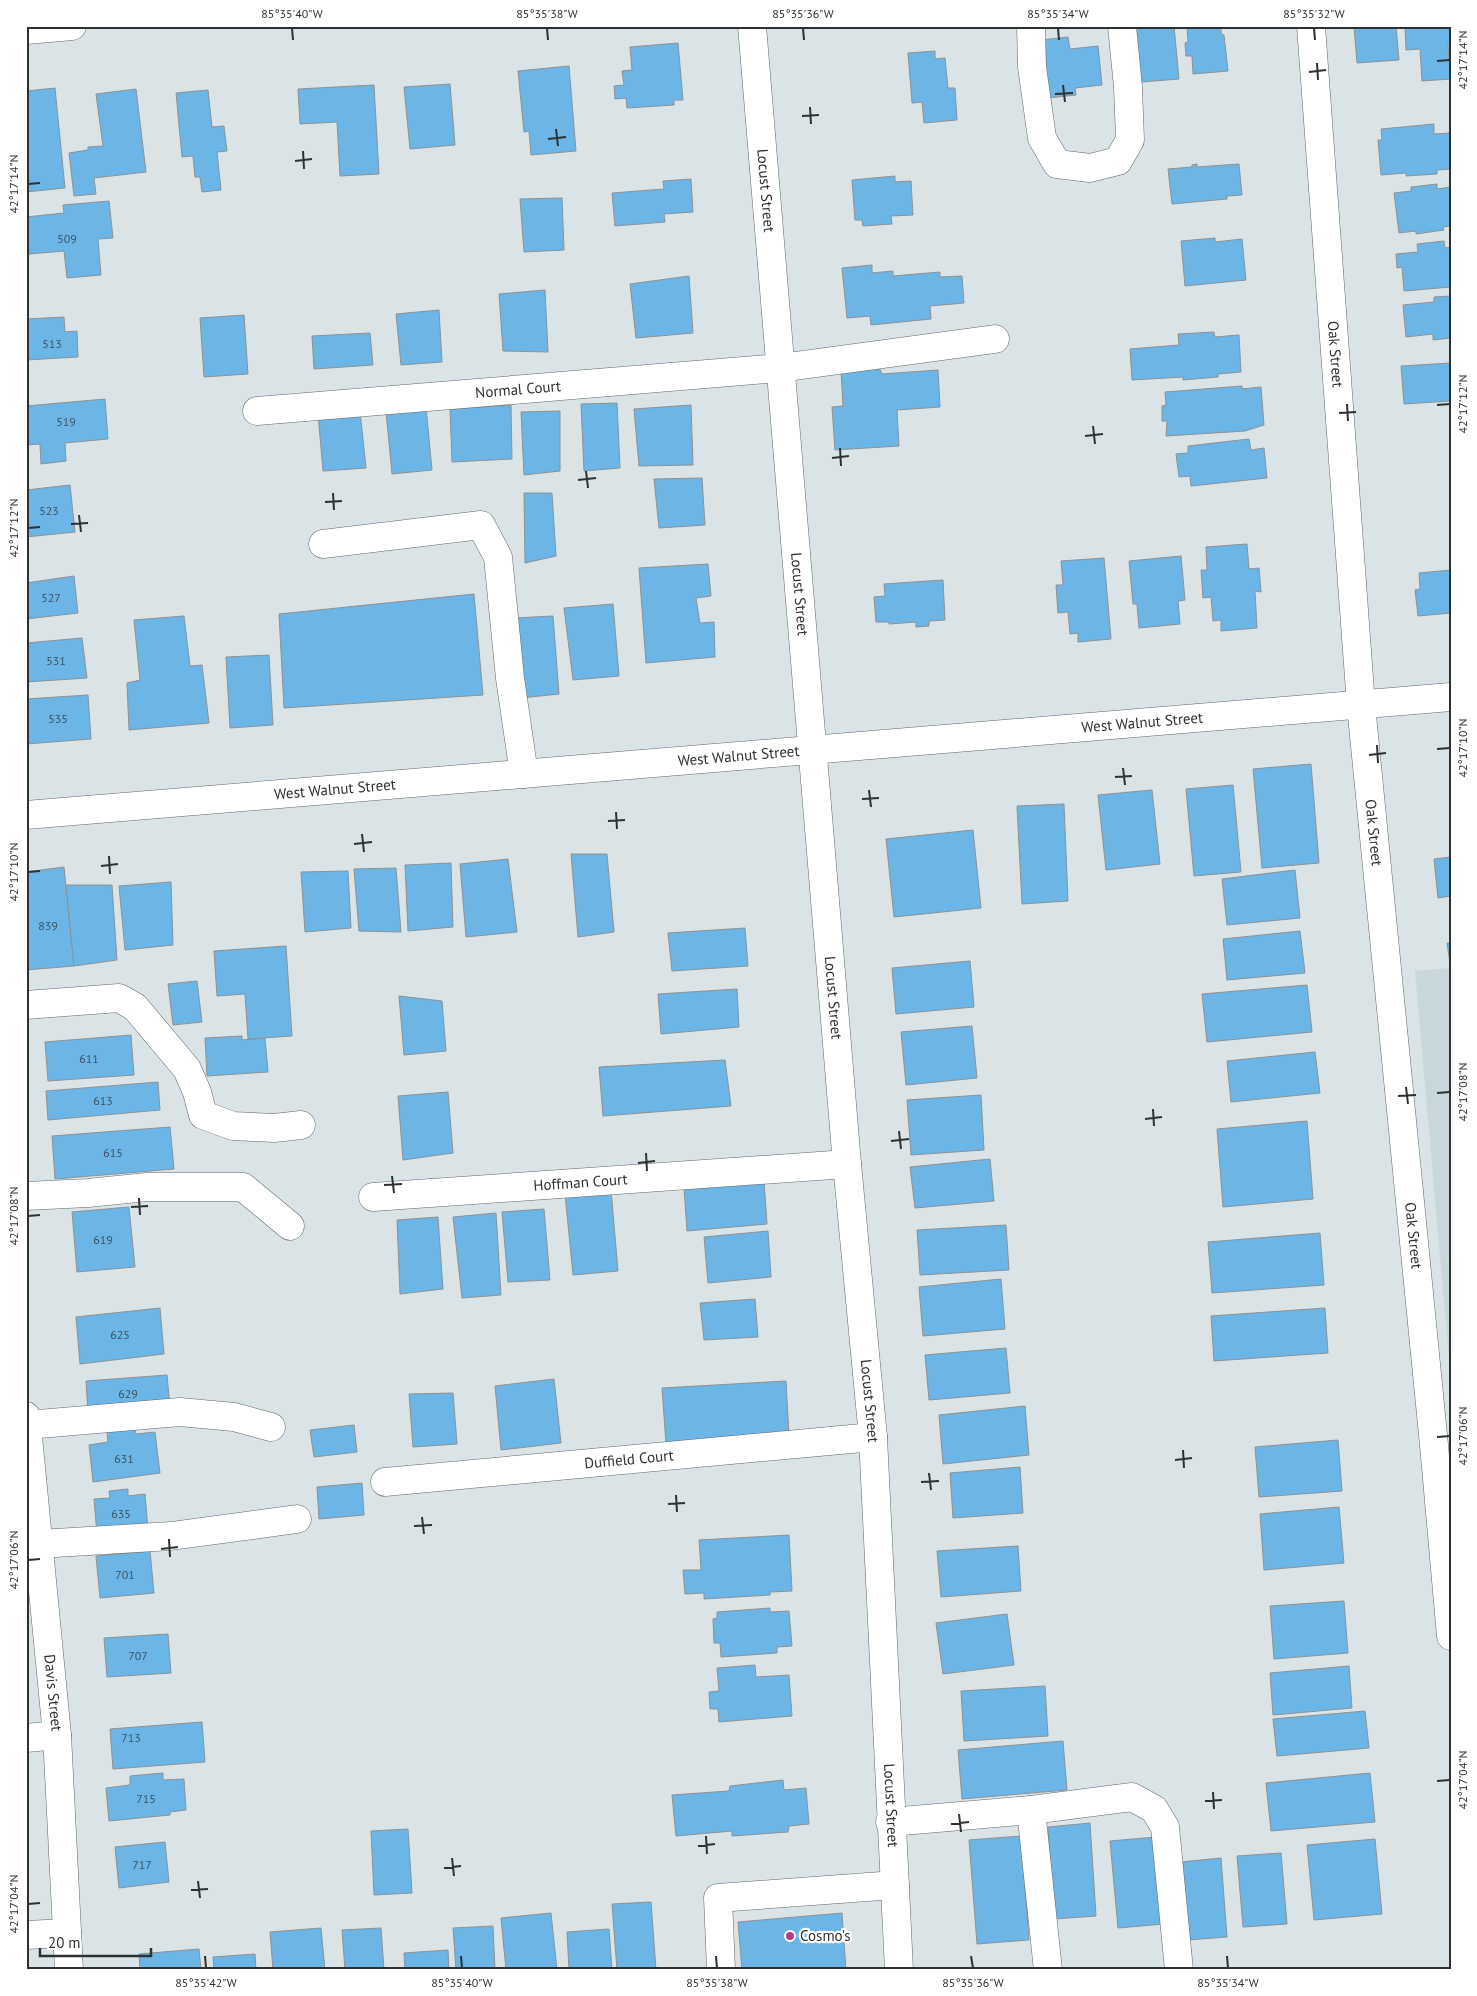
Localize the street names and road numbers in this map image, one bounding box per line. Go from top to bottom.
street label: Locust Street [753,148,779,233]
street label: Oak Street [1324,320,1348,388]
street label: Normal Court [474,376,562,402]
street label: Locust Street [787,552,813,636]
street label: West Walnut Street [1081,708,1204,737]
street label: West Walnut Street [677,741,800,770]
street label: West Walnut Street [273,774,396,803]
street label: Oak Street [1361,798,1387,867]
street label: Locust Street [821,955,847,1040]
street label: Hoffman Court [533,1169,628,1195]
street label: Oak Street [1401,1201,1427,1270]
street label: Locust Street [857,1358,883,1443]
street label: Duffield Court [583,1445,674,1473]
street label: Davis Street [40,1653,67,1732]
street label: Locust Street [880,1763,903,1848]

